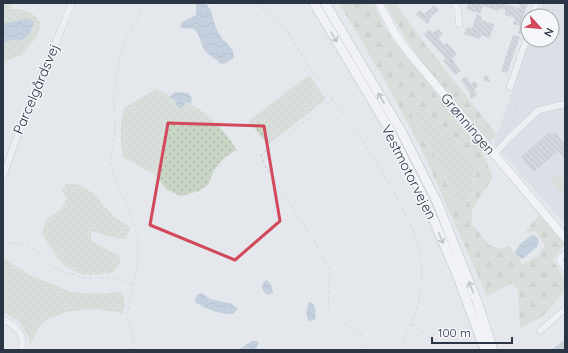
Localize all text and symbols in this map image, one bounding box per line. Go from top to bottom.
north arrow [520,8,560,48]
text: N [541,26,557,39]
one-way arrow [331,31,339,43]
street label: Parcelgårdsvej [9,41,63,137]
street label: Grønningen [437,89,499,159]
one-way arrow [377,92,385,104]
street label: Vestmotorvejen [377,122,441,222]
one-way arrow [438,231,445,243]
one-way arrow [467,281,475,293]
scale bar [432,319,512,345]
text: 100 m [438,325,471,340]

